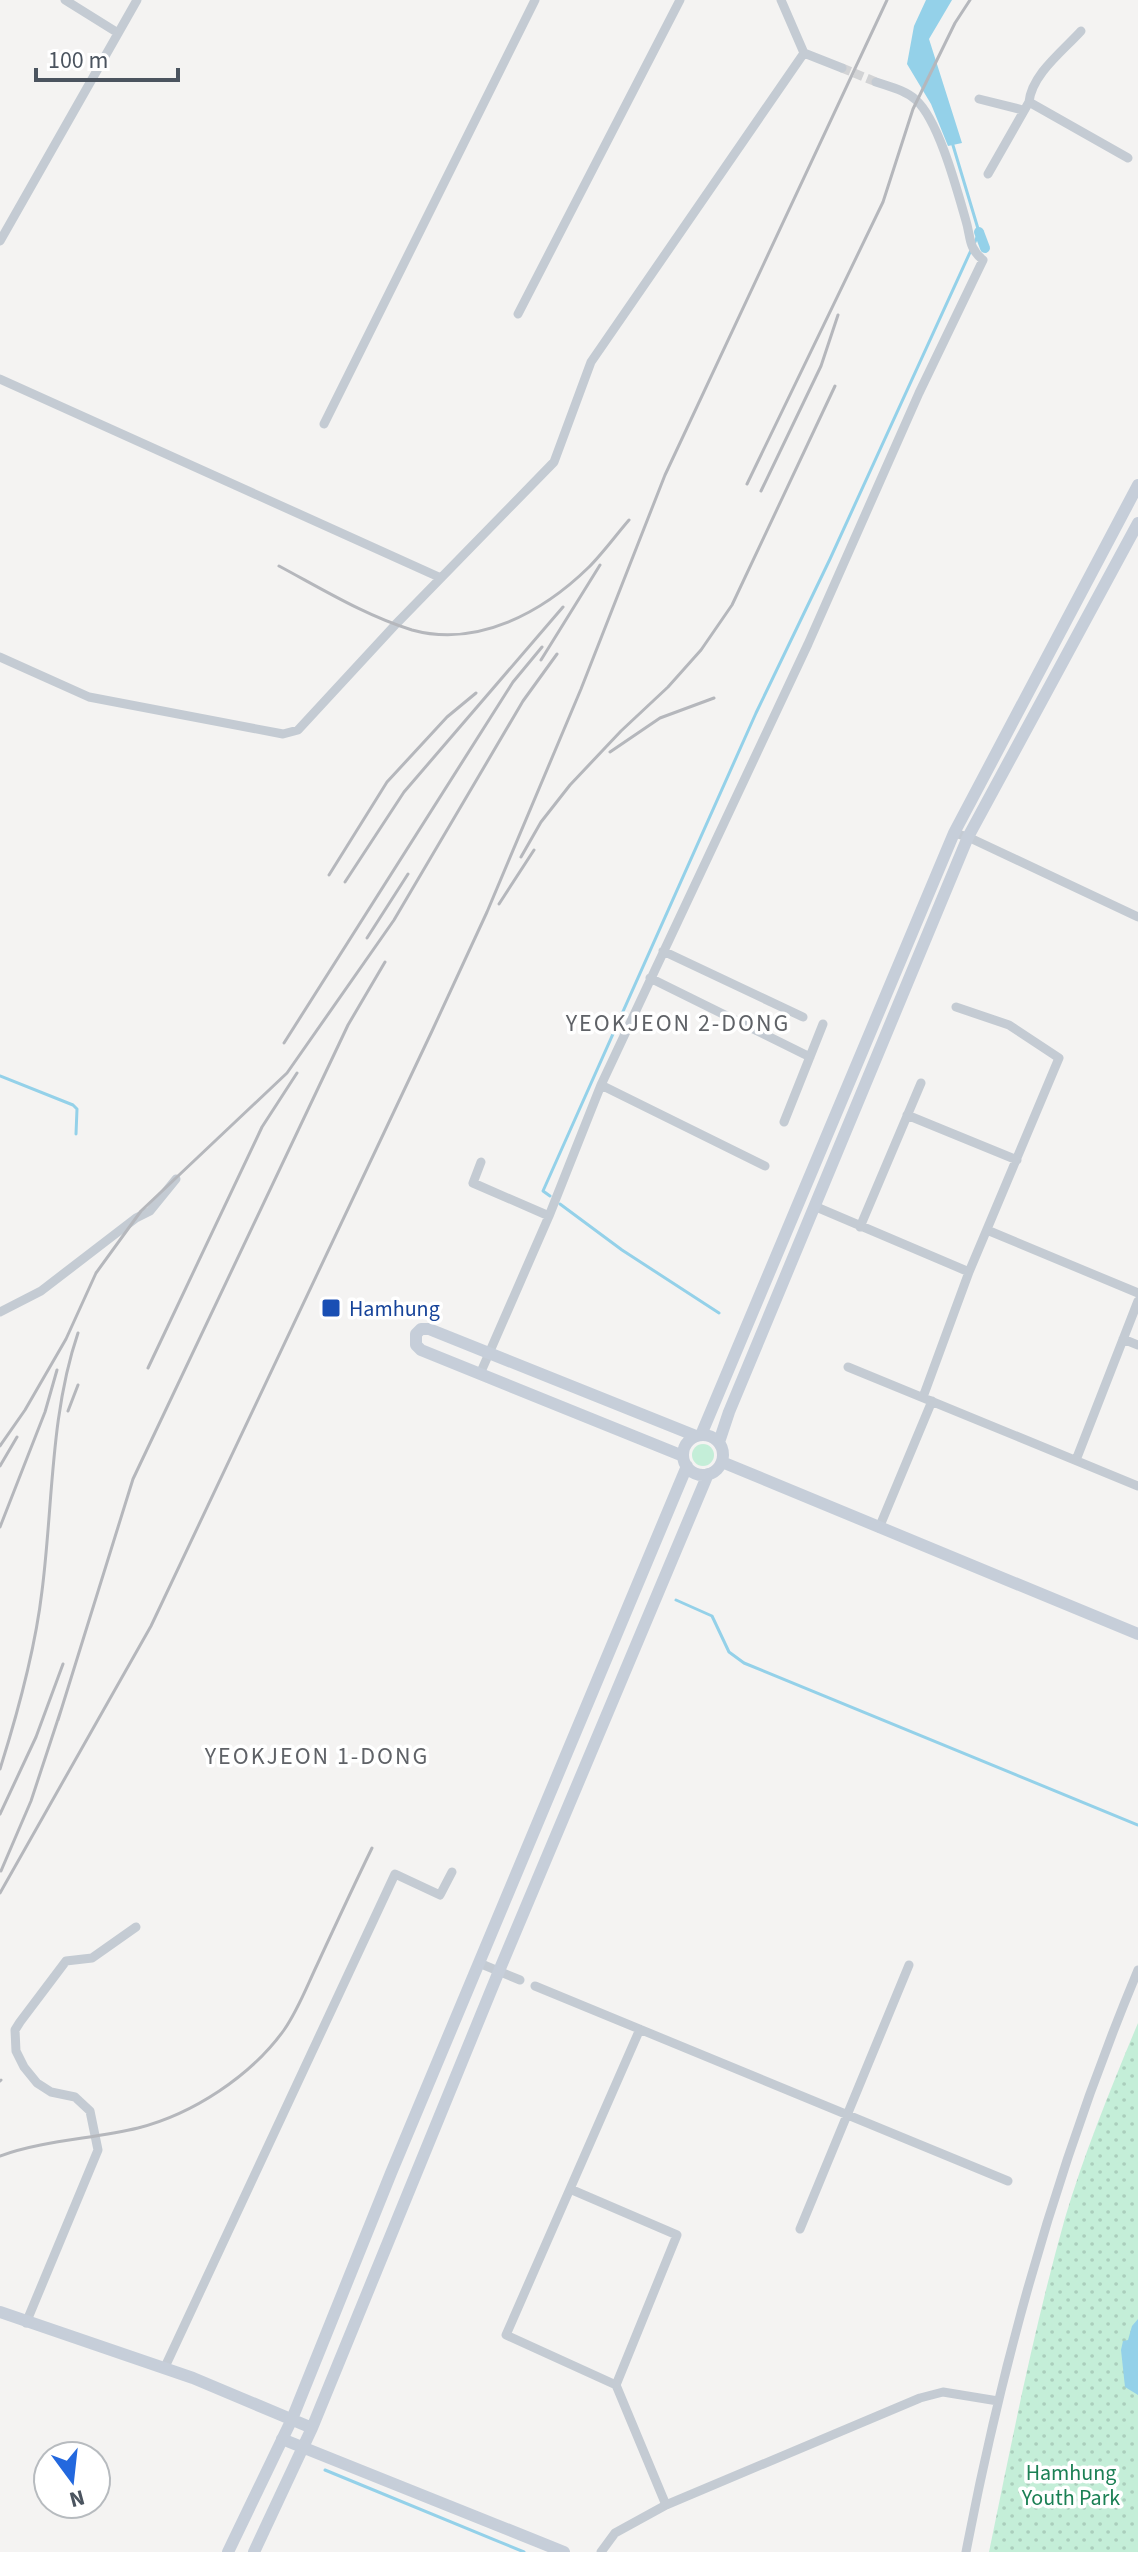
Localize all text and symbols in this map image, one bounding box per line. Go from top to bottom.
scale bar [36,32,178,82]
text: 100 m [48,43,108,78]
district label: YEOKJEON 2-DONG [565,1006,790,1041]
place label: Hamhung [349,1293,440,1325]
marker: Hamhung [320,1297,342,1319]
district label: YEOKJEON 1-DONG [204,1739,429,1774]
north arrow [32,2440,112,2520]
park label: Hamhung Youth Park [1021,2457,1120,2514]
text: N [66,2481,88,2516]

